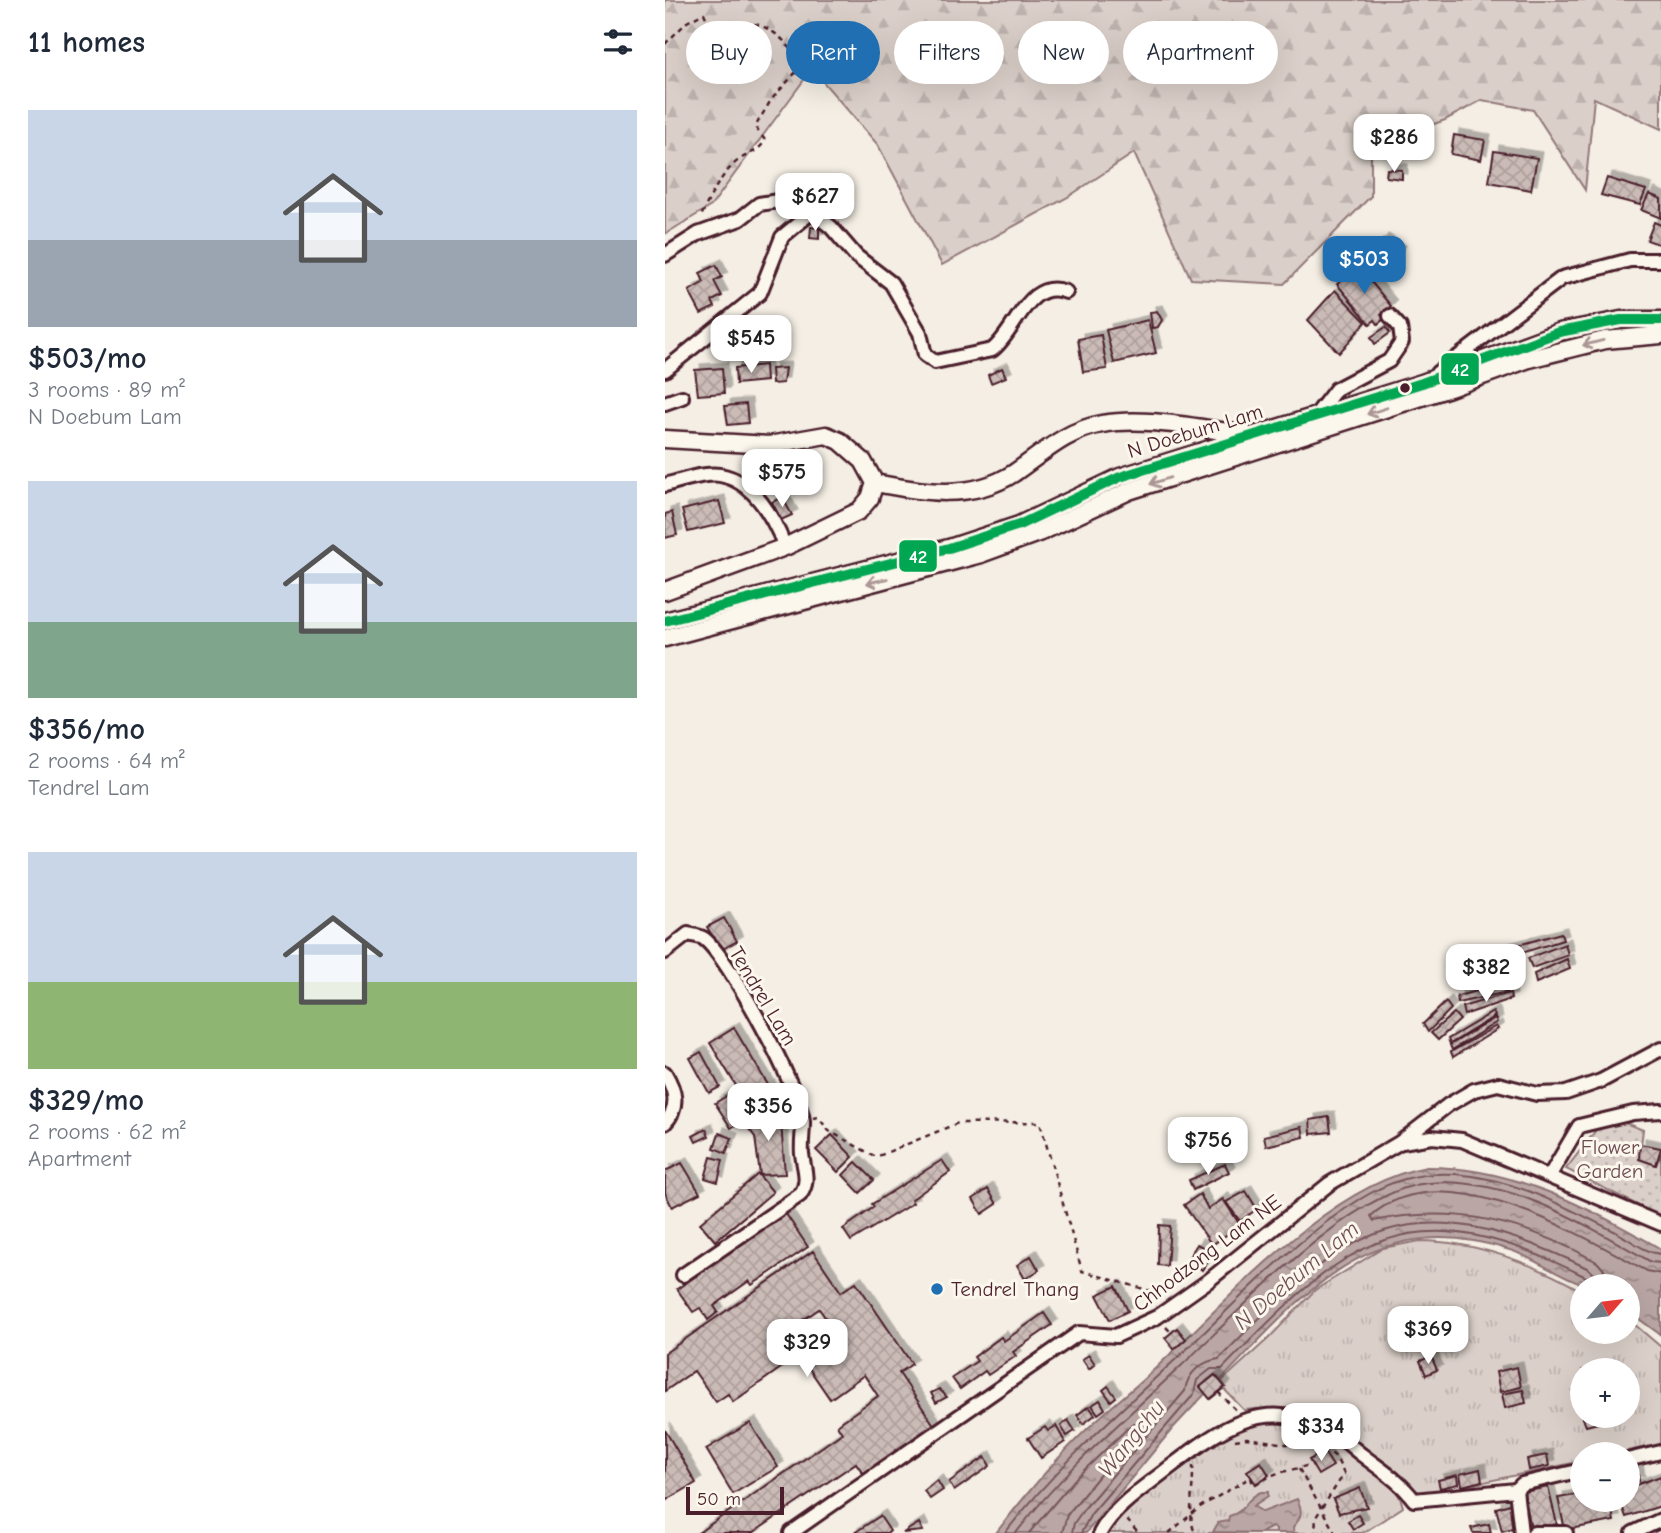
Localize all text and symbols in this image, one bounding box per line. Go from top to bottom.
chip: Buy [686,21,772,84]
chip: Rent [786,21,880,84]
chip: Filters [894,21,1004,84]
chip: New [1018,21,1109,84]
chip: Apartment [1123,21,1278,84]
icon: filters [599,23,637,61]
text: 11 homes [28,25,145,60]
pin: $286 [1353,114,1435,174]
text: $286 [1369,123,1419,150]
icon: home [270,155,396,281]
pin: $627 [774,174,856,233]
text: $627 [791,182,839,209]
pin: $503 [1323,236,1405,296]
text: $503 [1339,245,1389,272]
pin: $545 [710,316,792,375]
text: $545 [726,324,776,351]
one-way arrow [1583,337,1605,350]
text: $503/mo [28,341,146,376]
line badge: 42 [1440,352,1480,386]
text: 42 [1451,359,1469,381]
text: 3 rooms · 89 m² [28,376,185,403]
unlabelled marker [1398,381,1412,395]
street label: N Doebum Lam [1124,399,1266,463]
text: N Doebum Lam [28,403,182,430]
one-way arrow [1366,406,1388,418]
pin: $575 [741,449,823,509]
text: $575 [758,458,806,485]
one-way arrow [1150,476,1172,488]
icon: home [270,526,396,652]
line badge: 42 [898,539,938,573]
text: 42 [909,546,927,568]
one-way arrow [866,574,889,588]
text: $356/mo [28,712,145,747]
text: 2 rooms · 64 m² [28,747,185,774]
text: Tendrel Lam [28,774,150,801]
icon: home [270,897,396,1023]
street label: Tendrel Lam [724,942,802,1050]
pin: $382 [1445,944,1527,1004]
text: $382 [1462,953,1510,980]
text: $329/mo [28,1083,144,1118]
pin: $356 [727,1084,809,1143]
text: $356 [743,1092,793,1119]
text: 2 rooms · 62 m² [28,1118,186,1145]
pin: $756 [1167,1118,1249,1177]
text: $756 [1184,1126,1232,1153]
park label: Flower Garden [1577,1135,1643,1183]
text: Apartment [28,1145,131,1172]
street label: Chhodzong Lam NE [1128,1190,1286,1316]
water label: N Doebum Lam [1229,1215,1364,1335]
north arrow [1570,1274,1640,1344]
map controls [1570,1274,1640,1512]
place label: Tendrel Thang [951,1277,1079,1301]
marker: Tendrel Thang [929,1281,945,1297]
pin: $369 [1387,1306,1469,1366]
text: $369 [1403,1315,1453,1342]
pin: $329 [766,1320,848,1379]
text: $329 [783,1328,831,1355]
button: + [1570,1358,1640,1428]
water label: Wangchu [1092,1394,1171,1482]
pin: $334 [1280,1404,1362,1463]
text: $334 [1297,1412,1345,1439]
button: − [1570,1442,1640,1512]
scale bar [686,1484,784,1516]
text: 50 m [697,1488,741,1510]

